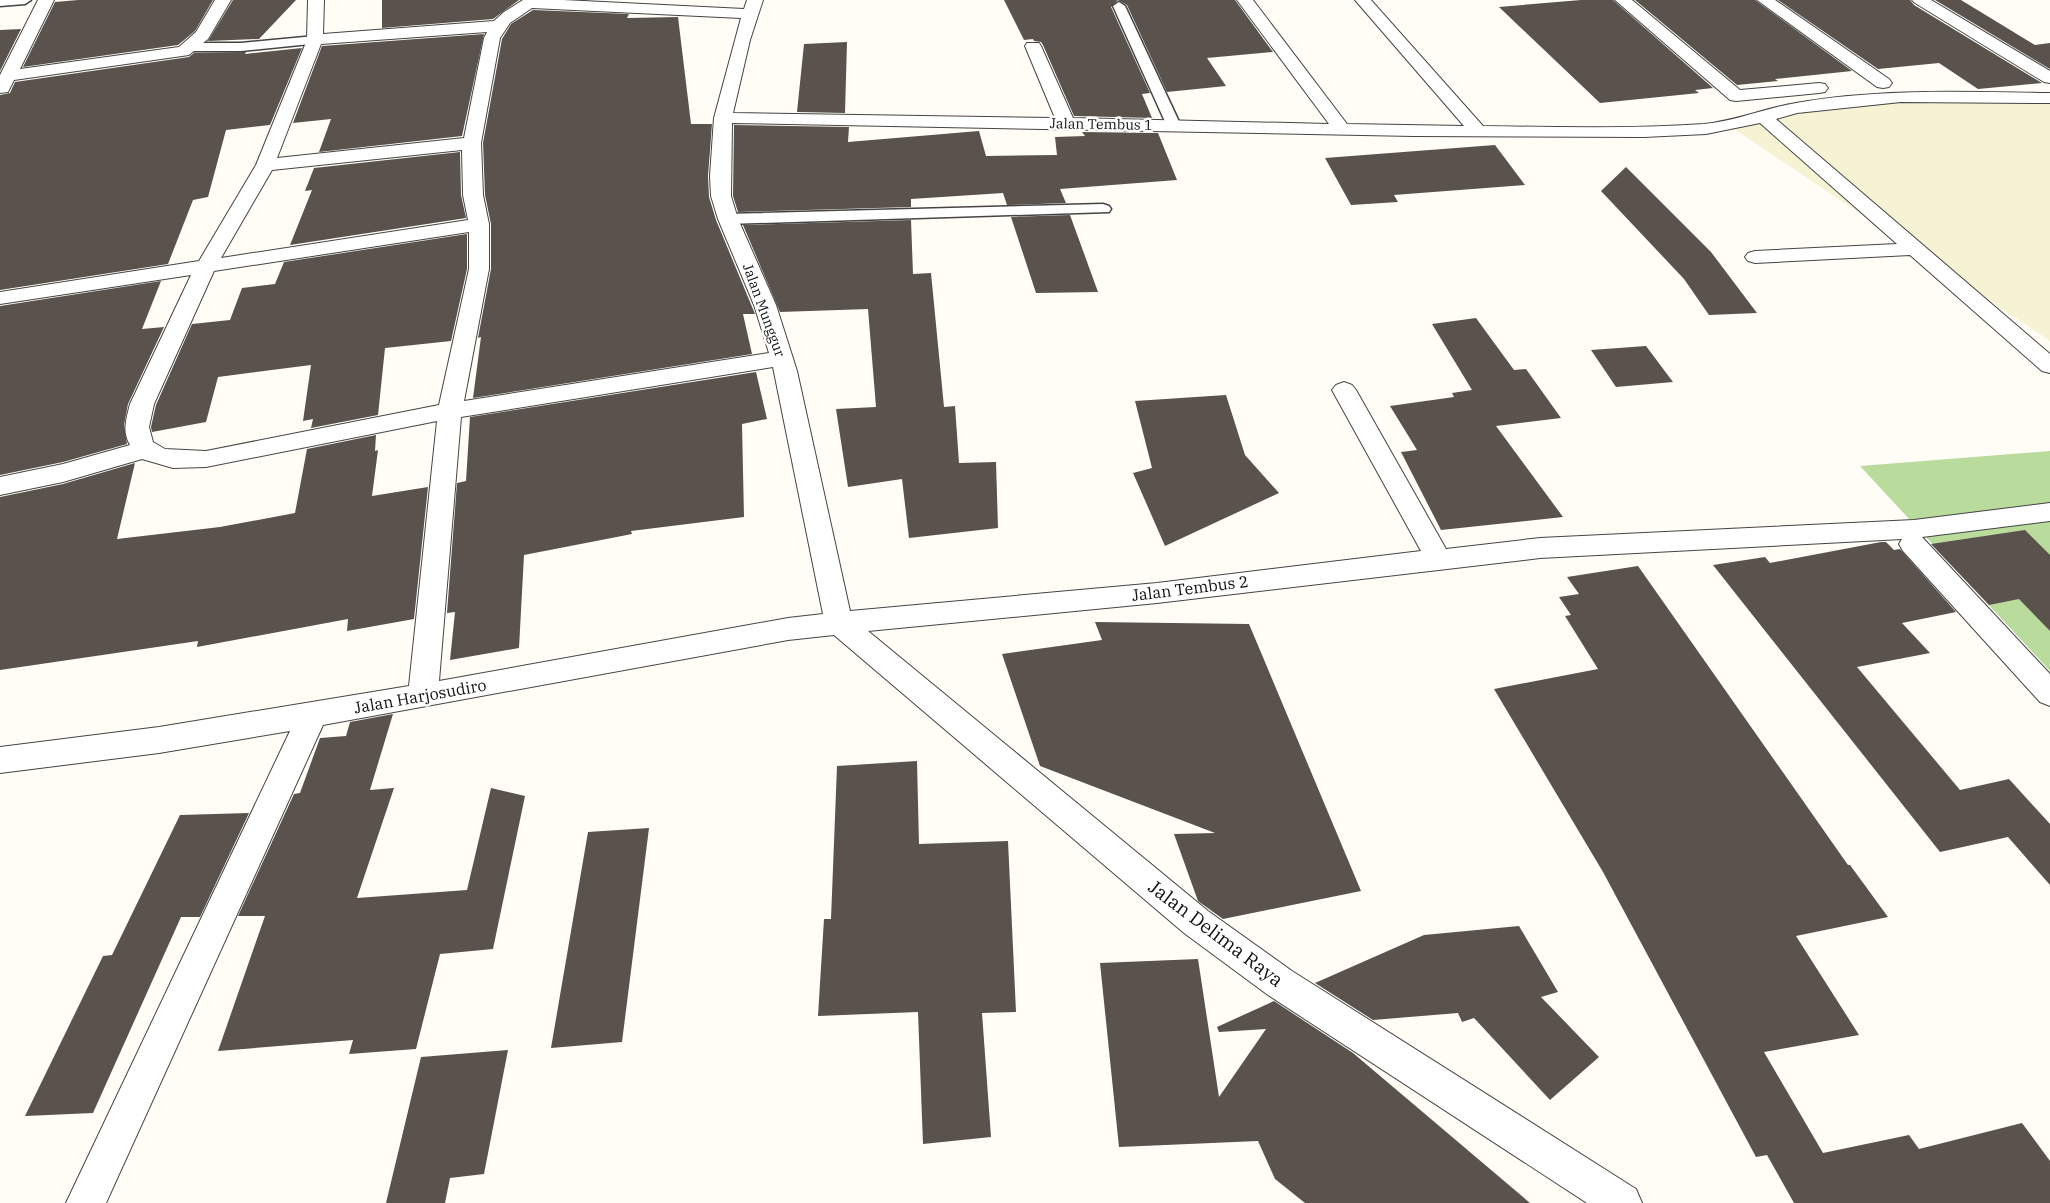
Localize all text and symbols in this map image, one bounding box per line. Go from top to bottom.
street label: Jalan Tembus 1 [1049,114,1153,134]
street label: Jalan Munggur [739,261,789,360]
street label: Jalan Tembus 2 [1130,571,1250,605]
street label: Jalan Harjosudiro [352,674,488,718]
street label: Jalan Delima Raya [1144,874,1288,992]

